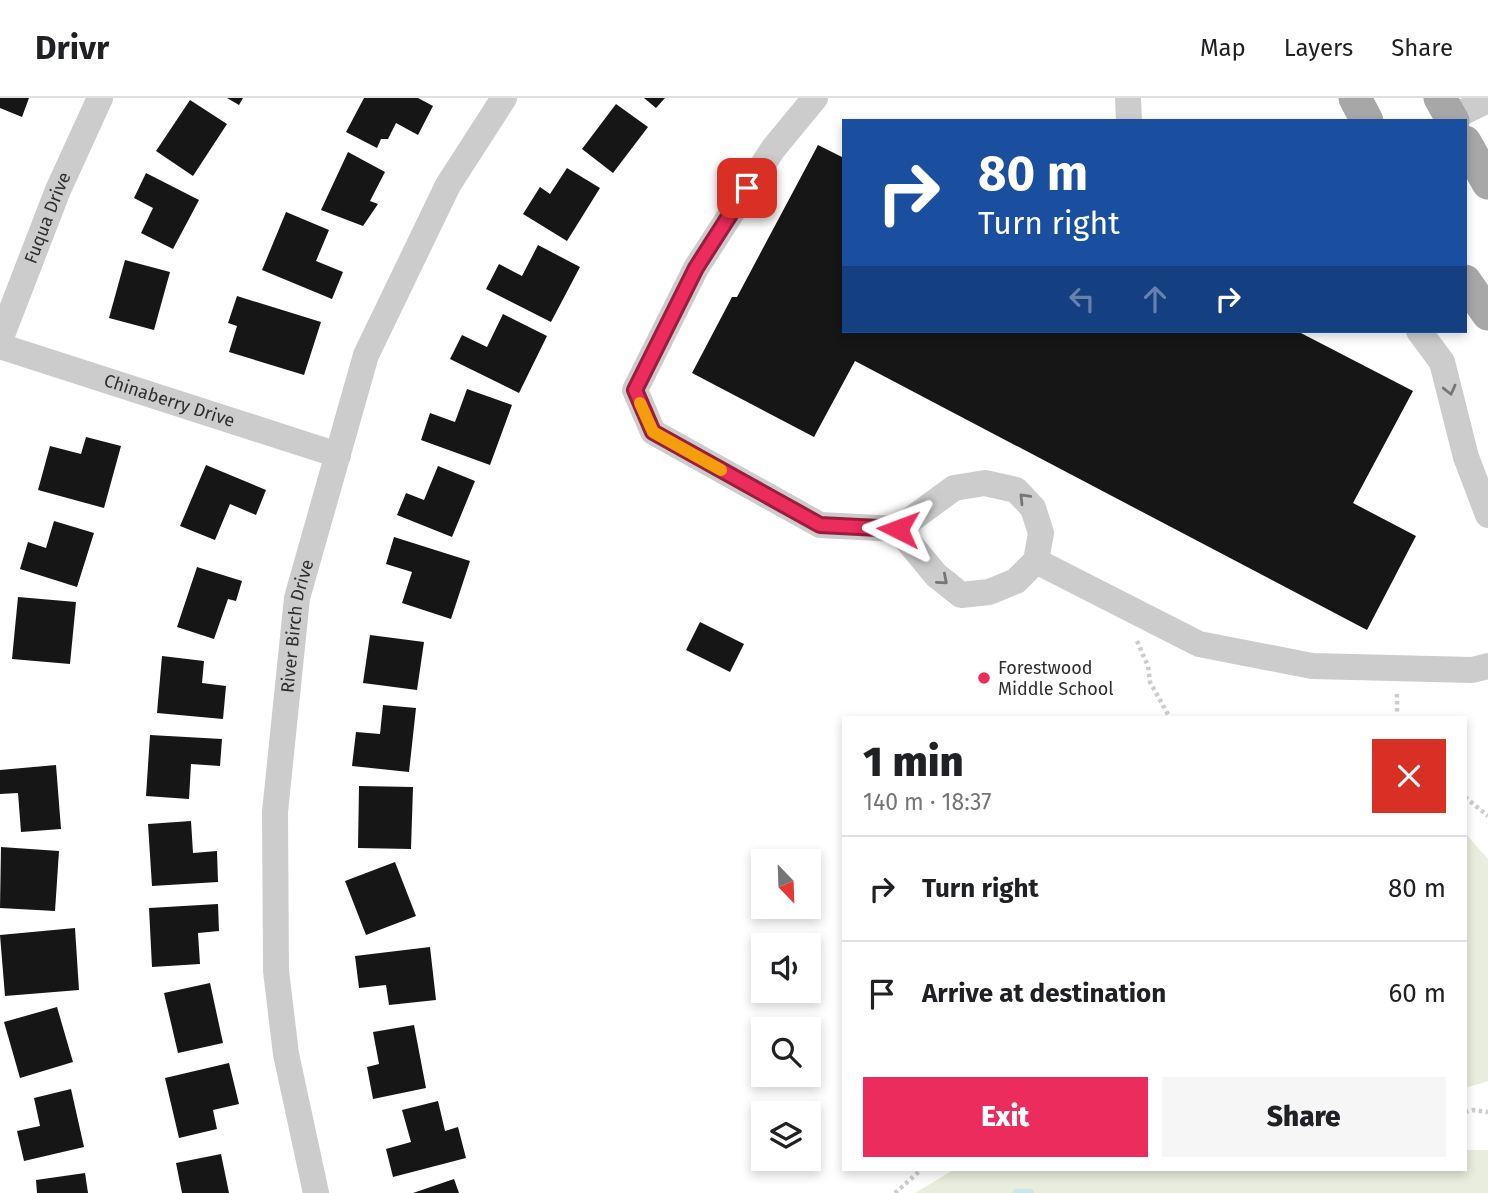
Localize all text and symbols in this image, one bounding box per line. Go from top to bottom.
text: Drivr [35,28,109,68]
text: Map [1200,34,1246,62]
text: Layers [1284,34,1353,62]
text: Share [1391,34,1453,62]
text: 80 m [978,144,1088,203]
icon: right [863,147,954,238]
pin [717,158,777,218]
street label: Fuqua Drive [20,169,76,267]
icon: arrive [728,169,766,207]
text: Turn right [978,204,1120,242]
icon: left [1063,280,1101,318]
icon: ahead [1136,280,1174,318]
icon: right [1209,280,1247,318]
street label: Chinaberry Drive [101,369,238,432]
one-way arrow [1441,384,1456,396]
position arrow [861,492,935,566]
one-way arrow [1020,493,1032,506]
street label: River Birch Drive [276,557,318,694]
one-way arrow [935,572,948,584]
place label: Forestwood Middle School [998,657,1114,700]
marker: Forestwood Middle School [976,670,992,686]
text: 1 min [863,737,964,787]
button: close [1372,739,1446,813]
text: 140 m · 18:37 [863,788,991,816]
north arrow [751,849,821,919]
map controls [751,849,821,1171]
icon: right [863,870,901,908]
text: Turn right [922,873,1039,904]
text: 80 m [1388,873,1446,904]
button: sound [751,933,821,1003]
icon: arrive [863,975,901,1013]
text: Arrive at destination [922,978,1166,1009]
text: 60 m [1388,978,1446,1009]
button: search [751,1017,821,1087]
button: Exit [863,1077,1148,1157]
button: Share [1162,1077,1446,1157]
button: layers [751,1101,821,1171]

